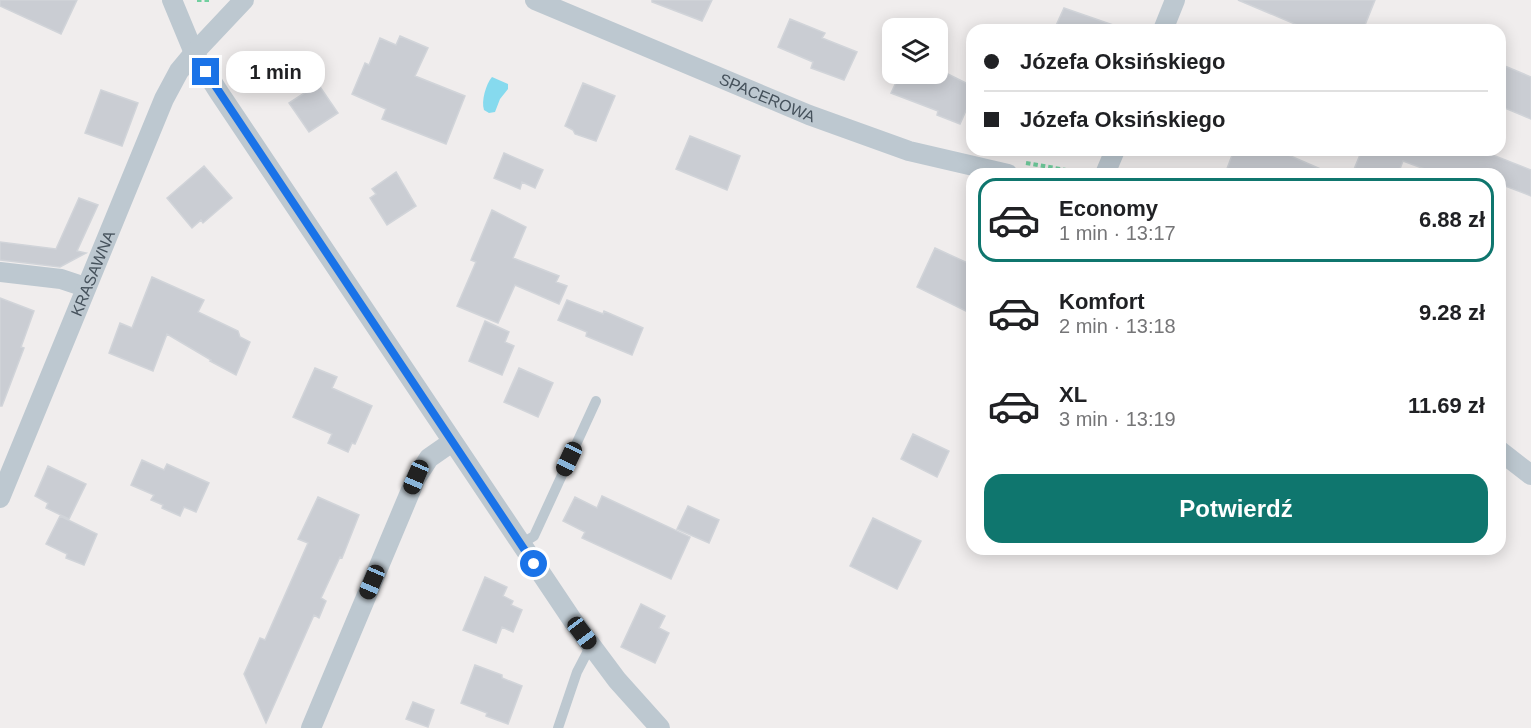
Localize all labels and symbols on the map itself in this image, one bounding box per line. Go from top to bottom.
callout: 1 min [227,51,326,93]
route end [192,58,219,85]
street label: SPACEROWA [717,70,818,125]
street label: KRASAWNA [67,228,118,319]
car [553,439,585,479]
car [401,457,431,497]
route start [520,550,547,577]
car [357,562,387,602]
car [564,613,600,653]

